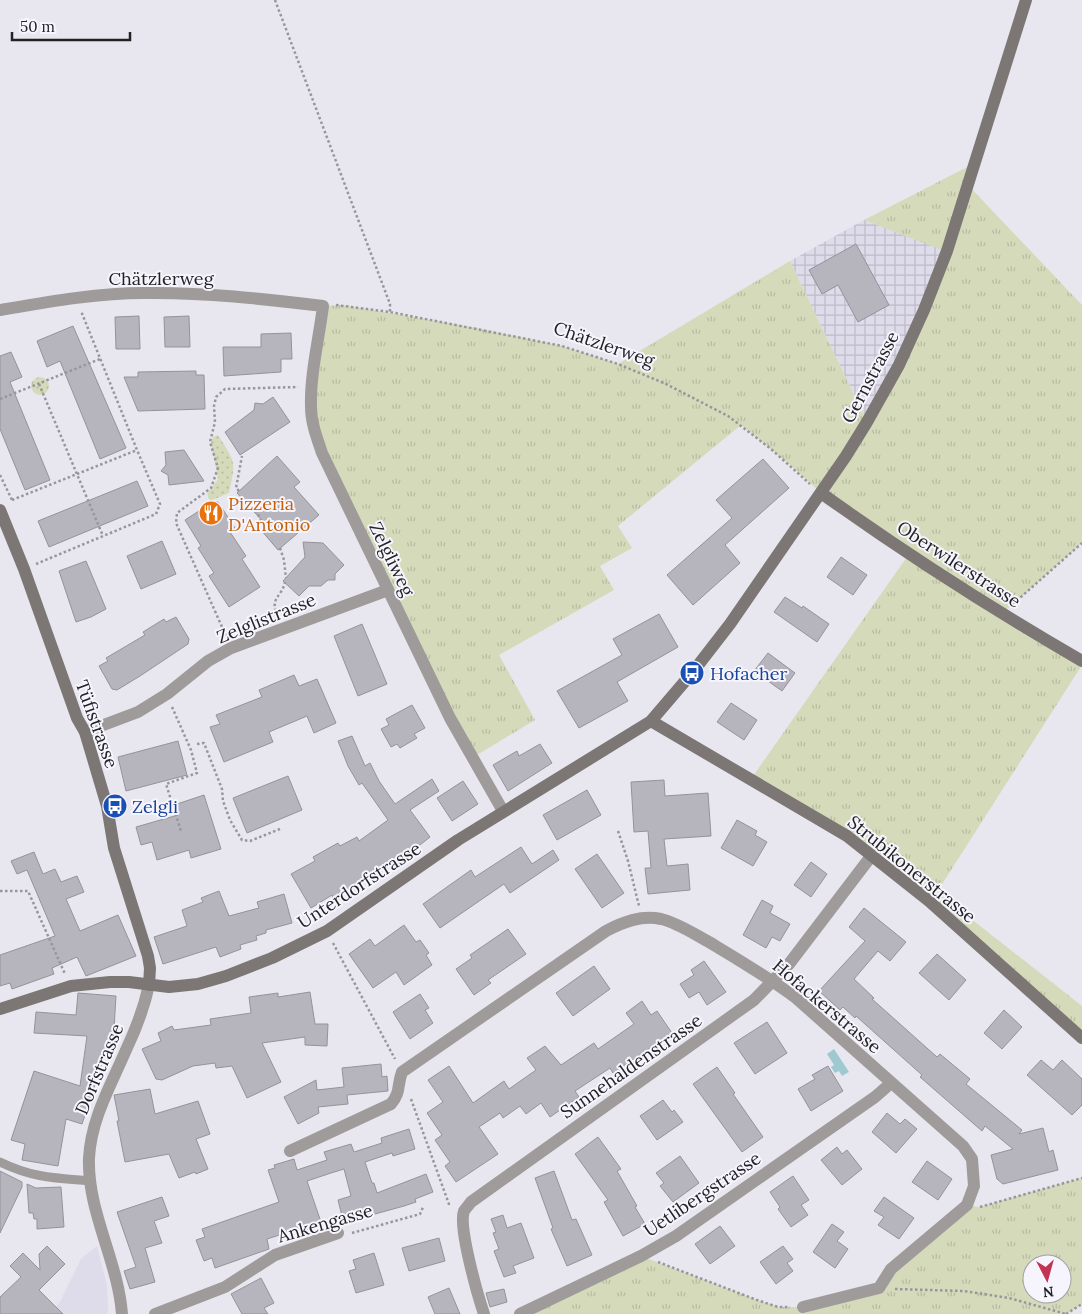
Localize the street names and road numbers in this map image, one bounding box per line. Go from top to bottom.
street label: Chätzlerweg [108,267,215,290]
street label: Chätzlerweg [551,316,658,372]
street label: Gernstrasse [836,327,904,427]
street label: Oberwilerstrasse [893,515,1025,613]
street label: Zelgliweg [364,518,420,601]
street label: Zelglistrasse [213,588,319,648]
street label: Tüfistrasse [70,677,124,771]
street label: Strubikonerstrasse [843,810,981,928]
street label: Unterdorfstrasse [293,836,425,933]
street label: Hofackerstrasse [768,954,886,1058]
street label: Sunnehaldenstrasse [556,1008,706,1123]
street label: Dorfstrasse [70,1020,129,1118]
street label: Uetlibergstrasse [639,1146,765,1242]
street label: Ankengasse [274,1198,376,1248]

